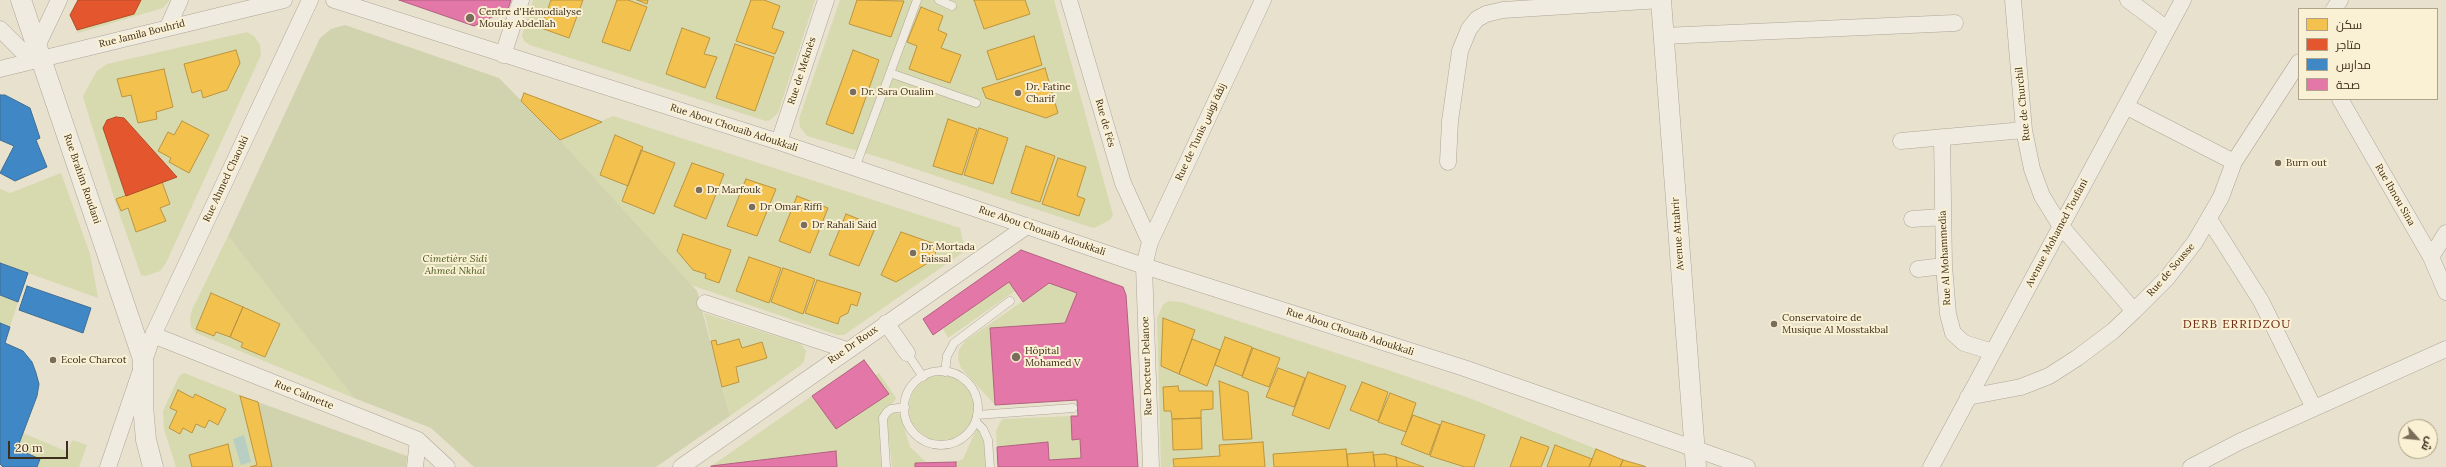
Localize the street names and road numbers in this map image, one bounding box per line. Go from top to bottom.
street label: Rue Jamila Bouhrid [98,17,186,51]
street label: Rue de Meknès [785,36,819,106]
street label: Rue de Churchil [2013,66,2033,142]
street label: Rue de Tunis زنقة تونس [1173,81,1229,183]
street label: Rue de Fés [1092,97,1118,149]
street label: Rue Abou Chouaib Adoukkali [669,102,799,154]
street label: Rue Brahim Roudani [61,132,103,226]
street label: Rue Ahmed Chaouki [201,134,251,224]
street label: Rue Ibnou Sina [2372,162,2418,228]
street label: Avenue Mohamed Toufani [2023,177,2091,289]
street label: Avenue Attahrir [1669,197,1687,271]
street label: Rue Abou Chouaib Adoukkali [977,204,1107,258]
street label: Rue Al Mohammedia [1937,210,1953,306]
street label: Rue de Sousse [2145,241,2197,299]
street label: Rue Abou Chouaib Adoukkali [1285,306,1415,358]
street label: Rue Docteur Delanoe [1139,316,1155,416]
street label: Rue Dr Roux [826,323,880,367]
street label: Rue Calmette [273,378,335,412]

